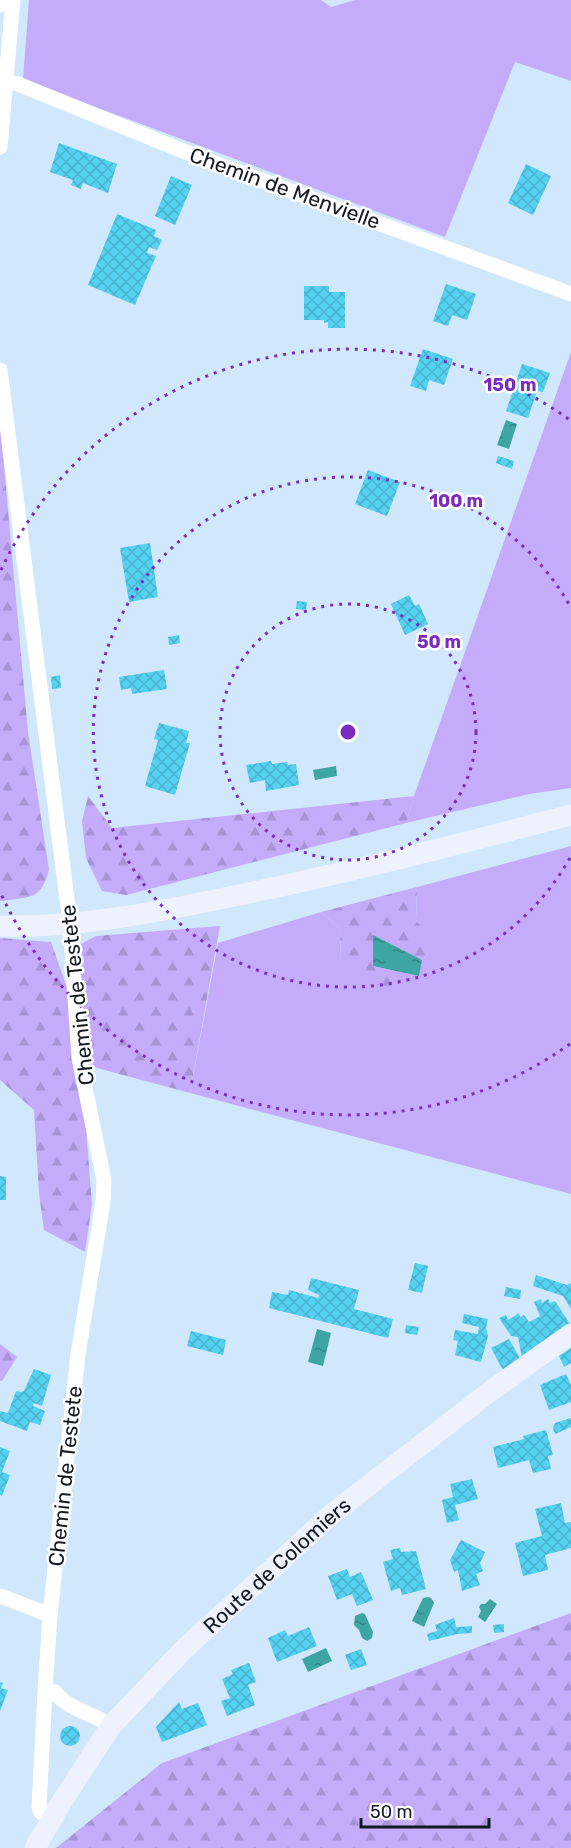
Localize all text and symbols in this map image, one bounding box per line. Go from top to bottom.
street label: Chemin de Menvielle [186,142,384,234]
text: 150 m [483,374,537,396]
text: 100 m [429,490,483,512]
text: 50 m [417,631,461,653]
centre of rings [338,722,358,742]
street label: Chemin de Testete [55,903,99,1087]
street label: Chemin de Testete [43,1384,87,1568]
street label: Route de Colomiers [198,1492,355,1638]
scale bar [361,1791,488,1829]
text: 50 m [370,1801,413,1823]

